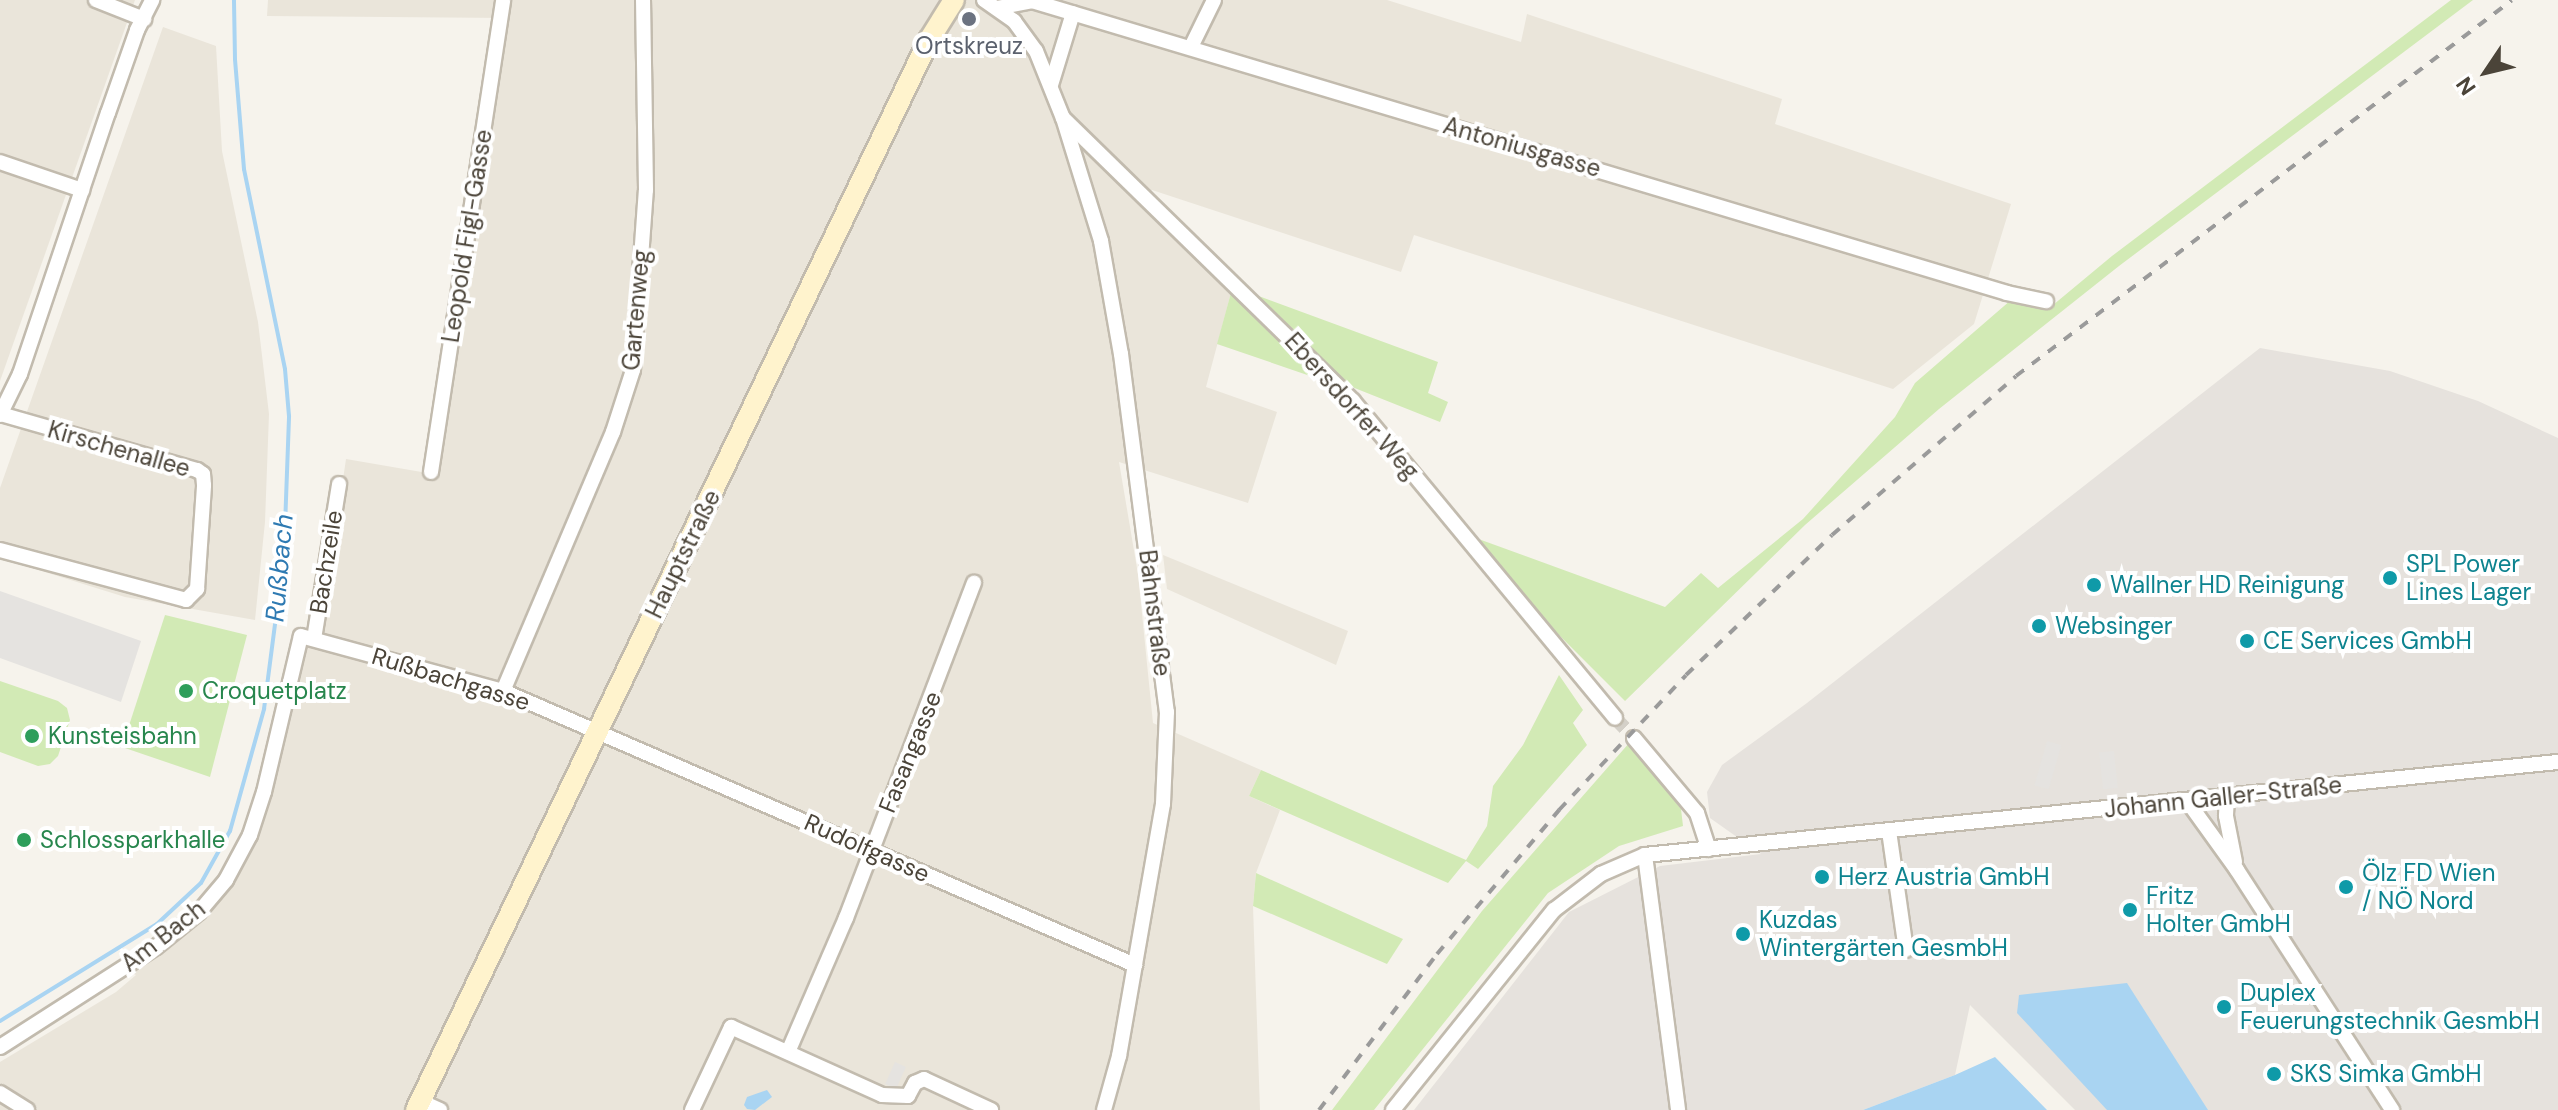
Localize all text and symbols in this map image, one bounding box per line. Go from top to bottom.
marker: Ortskreuz [960,10,978,28]
place label: Ortskreuz [915,32,1023,60]
north arrow [2446,32,2526,112]
text: N [2449,71,2482,101]
street label: Antoniusgasse [1440,111,1604,183]
street label: Leopold Figl-Gasse [436,127,498,345]
street label: Gartenweg [616,248,656,372]
street label: Ebersdorfer Weg [1279,327,1425,485]
street label: Kirschenallee [45,415,193,483]
street label: Hauptstraße [640,485,726,623]
street label: Bachzeile [304,508,348,616]
water label: Rußbach [260,513,300,623]
street label: Bahnstraße [1133,548,1177,678]
place label: SPL Power Lines Lager [2406,550,2531,606]
marker: SPL Power Lines Lager [2381,569,2399,587]
place label: Wallner HD Reinigung [2110,571,2345,599]
marker: Wallner HD Reinigung [2085,576,2103,594]
place label: Websinger [2055,612,2173,640]
marker: Websinger [2030,617,2048,635]
place label: CE Services GmbH [2263,627,2472,655]
marker: CE Services GmbH [2238,632,2256,650]
street label: Rußbachgasse [369,641,533,717]
place label: Croquetplatz [202,677,347,705]
marker: Croquetplatz [177,682,195,700]
street label: Fasangasse [873,687,947,817]
place label: Kunsteisbahn [48,722,197,750]
marker: Kunsteisbahn [23,727,41,745]
street label: Johann Galler-Straße [2103,770,2343,824]
street label: Rudolfgasse [800,808,934,888]
place label: Schlossparkhalle [40,826,225,854]
marker: Schlossparkhalle [15,831,33,849]
place label: Ölz FD Wien / NÖ Nord [2362,859,2495,915]
place label: Herz Austria GmbH [1838,863,2050,891]
marker: Herz Austria GmbH [1813,868,1831,886]
marker: Ölz FD Wien / NÖ Nord [2337,878,2355,896]
place label: Fritz Holter GmbH [2146,882,2291,938]
street label: Am Bach [115,894,211,978]
marker: Fritz Holter GmbH [2121,901,2139,919]
place label: Kuzdas Wintergärten GesmbH [1759,906,2008,962]
marker: Kuzdas Wintergärten GesmbH [1734,925,1752,943]
place label: Duplex Feuerungstechnik GesmbH [2240,979,2540,1035]
marker: Duplex Feuerungstechnik GesmbH [2215,998,2233,1016]
place label: SKS Simka GmbH [2290,1060,2482,1088]
marker: SKS Simka GmbH [2265,1065,2283,1083]

